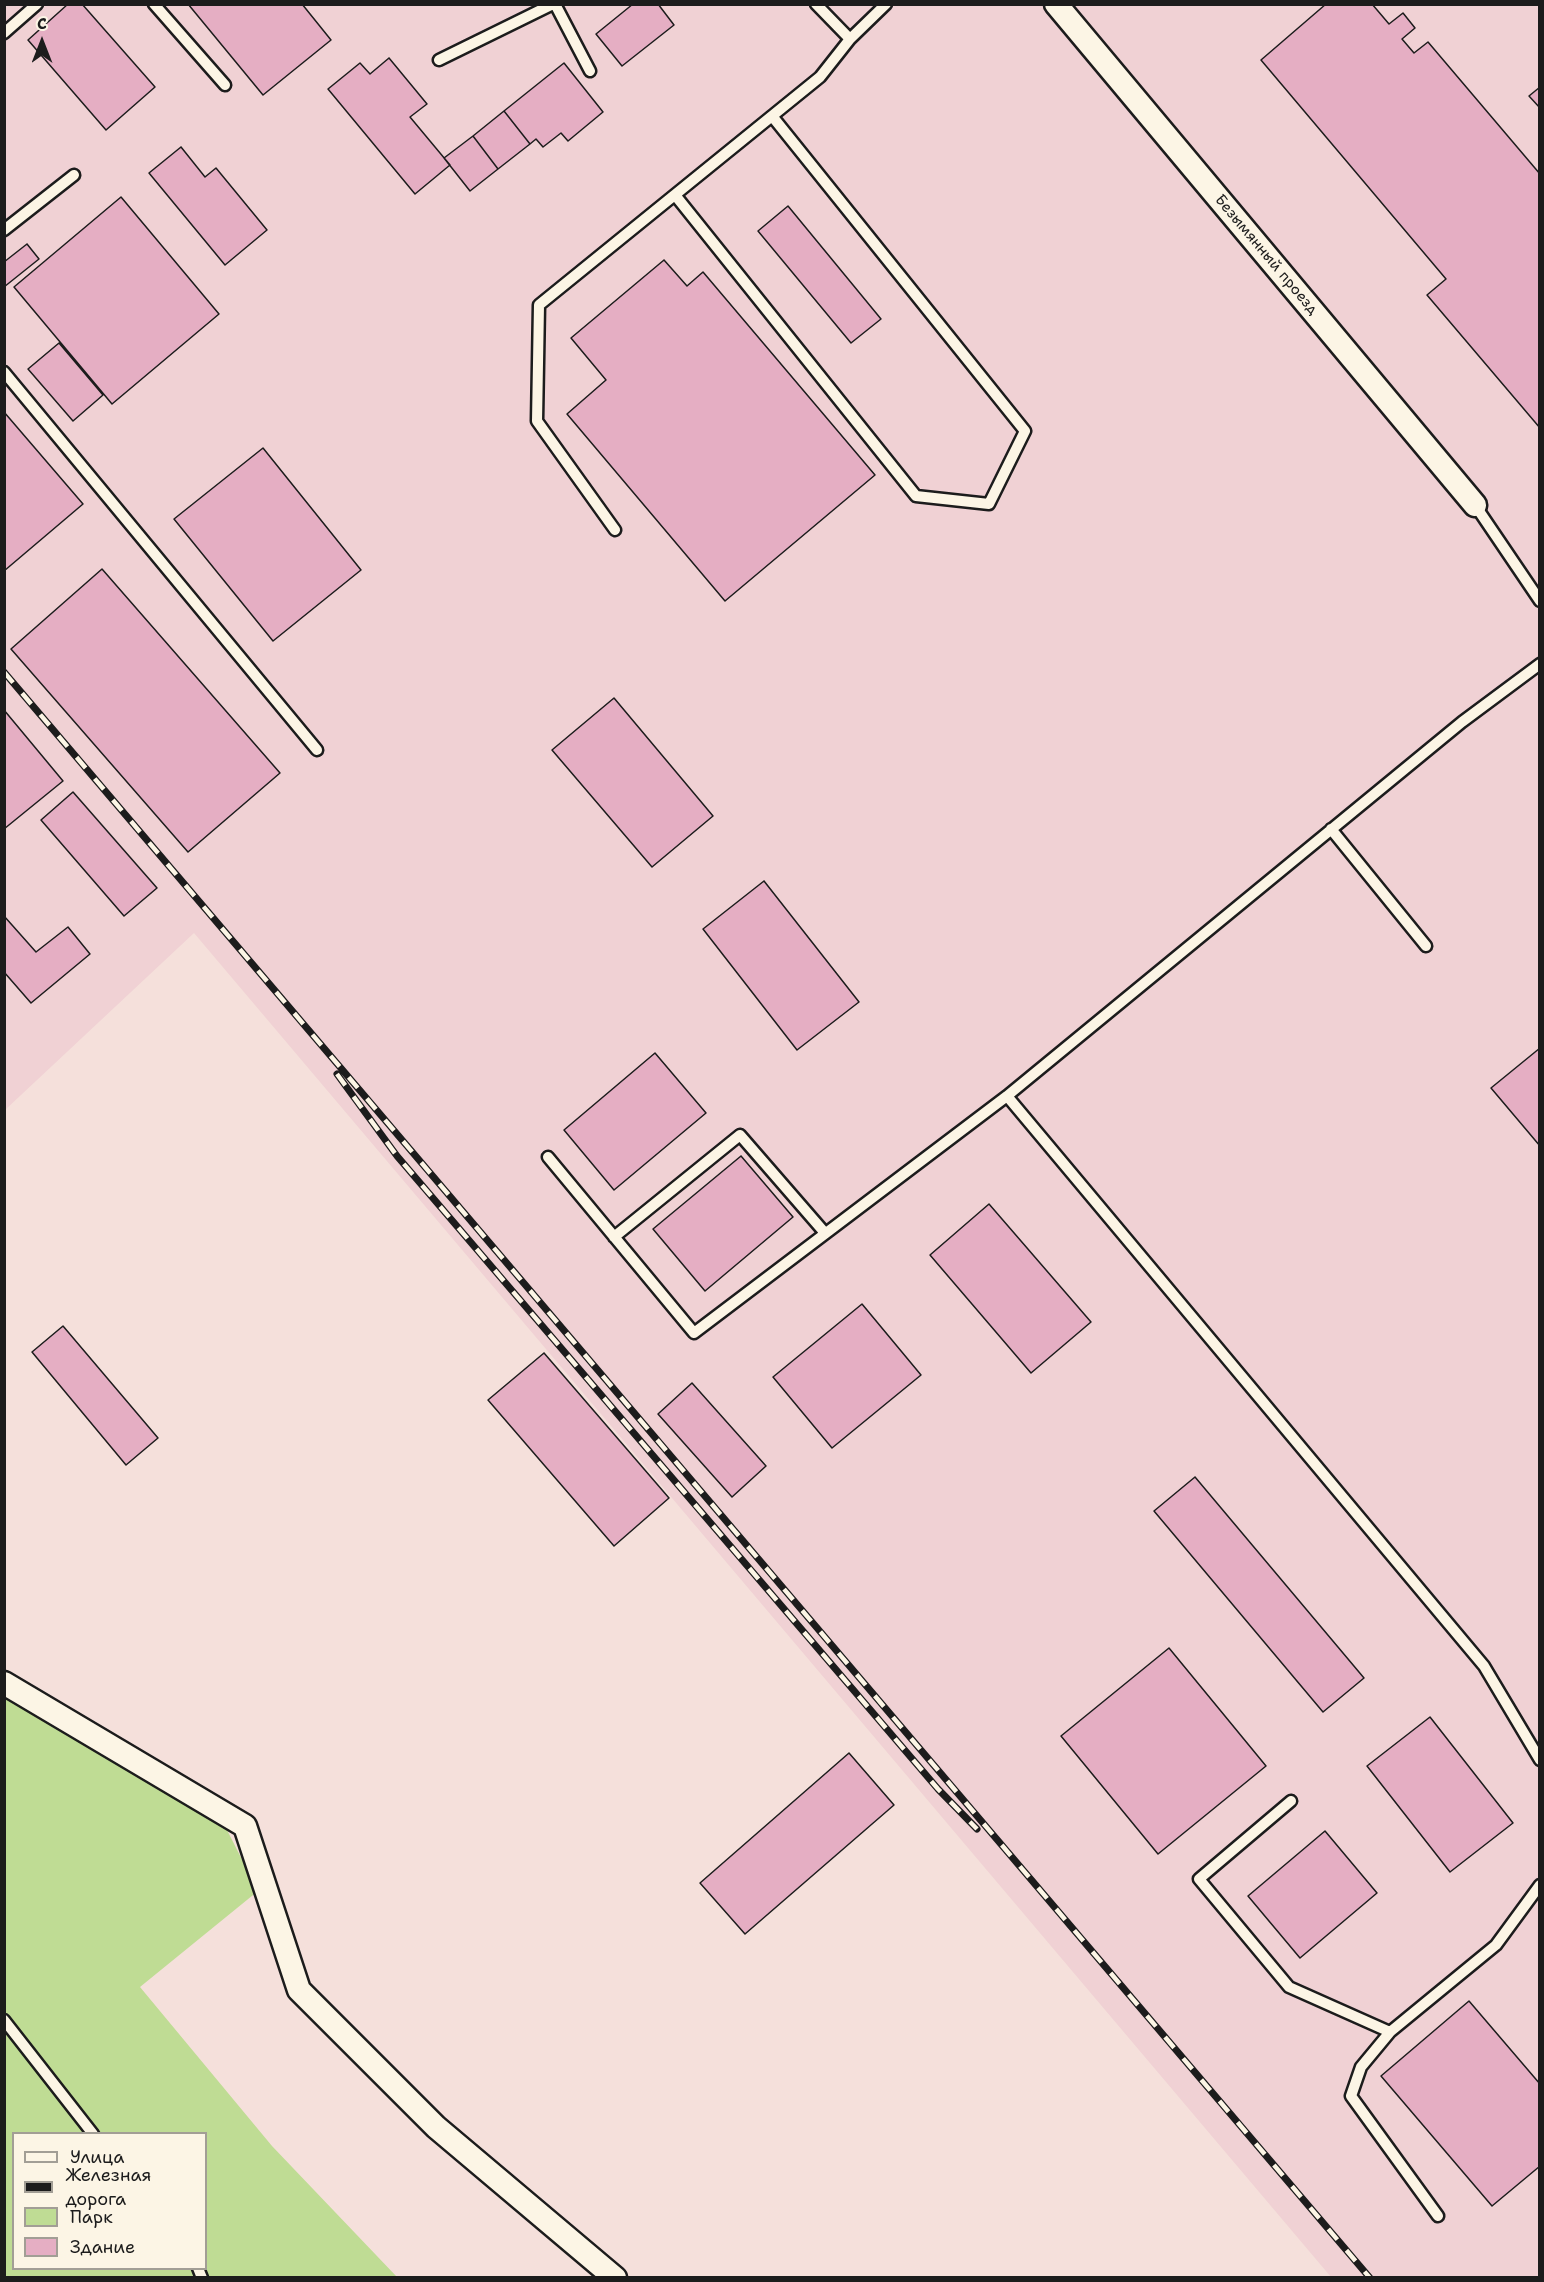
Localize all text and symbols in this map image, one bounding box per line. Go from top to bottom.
north arrow [12,12,72,72]
text: С [37,13,47,34]
street label: Безымянный проезд [1210,191,1322,319]
legend [12,2132,207,2270]
text: Улица [70,2145,124,2169]
text: Железная дорога [65,2163,151,2211]
text: Парк [70,2205,113,2229]
text: Здание [70,2235,135,2259]

